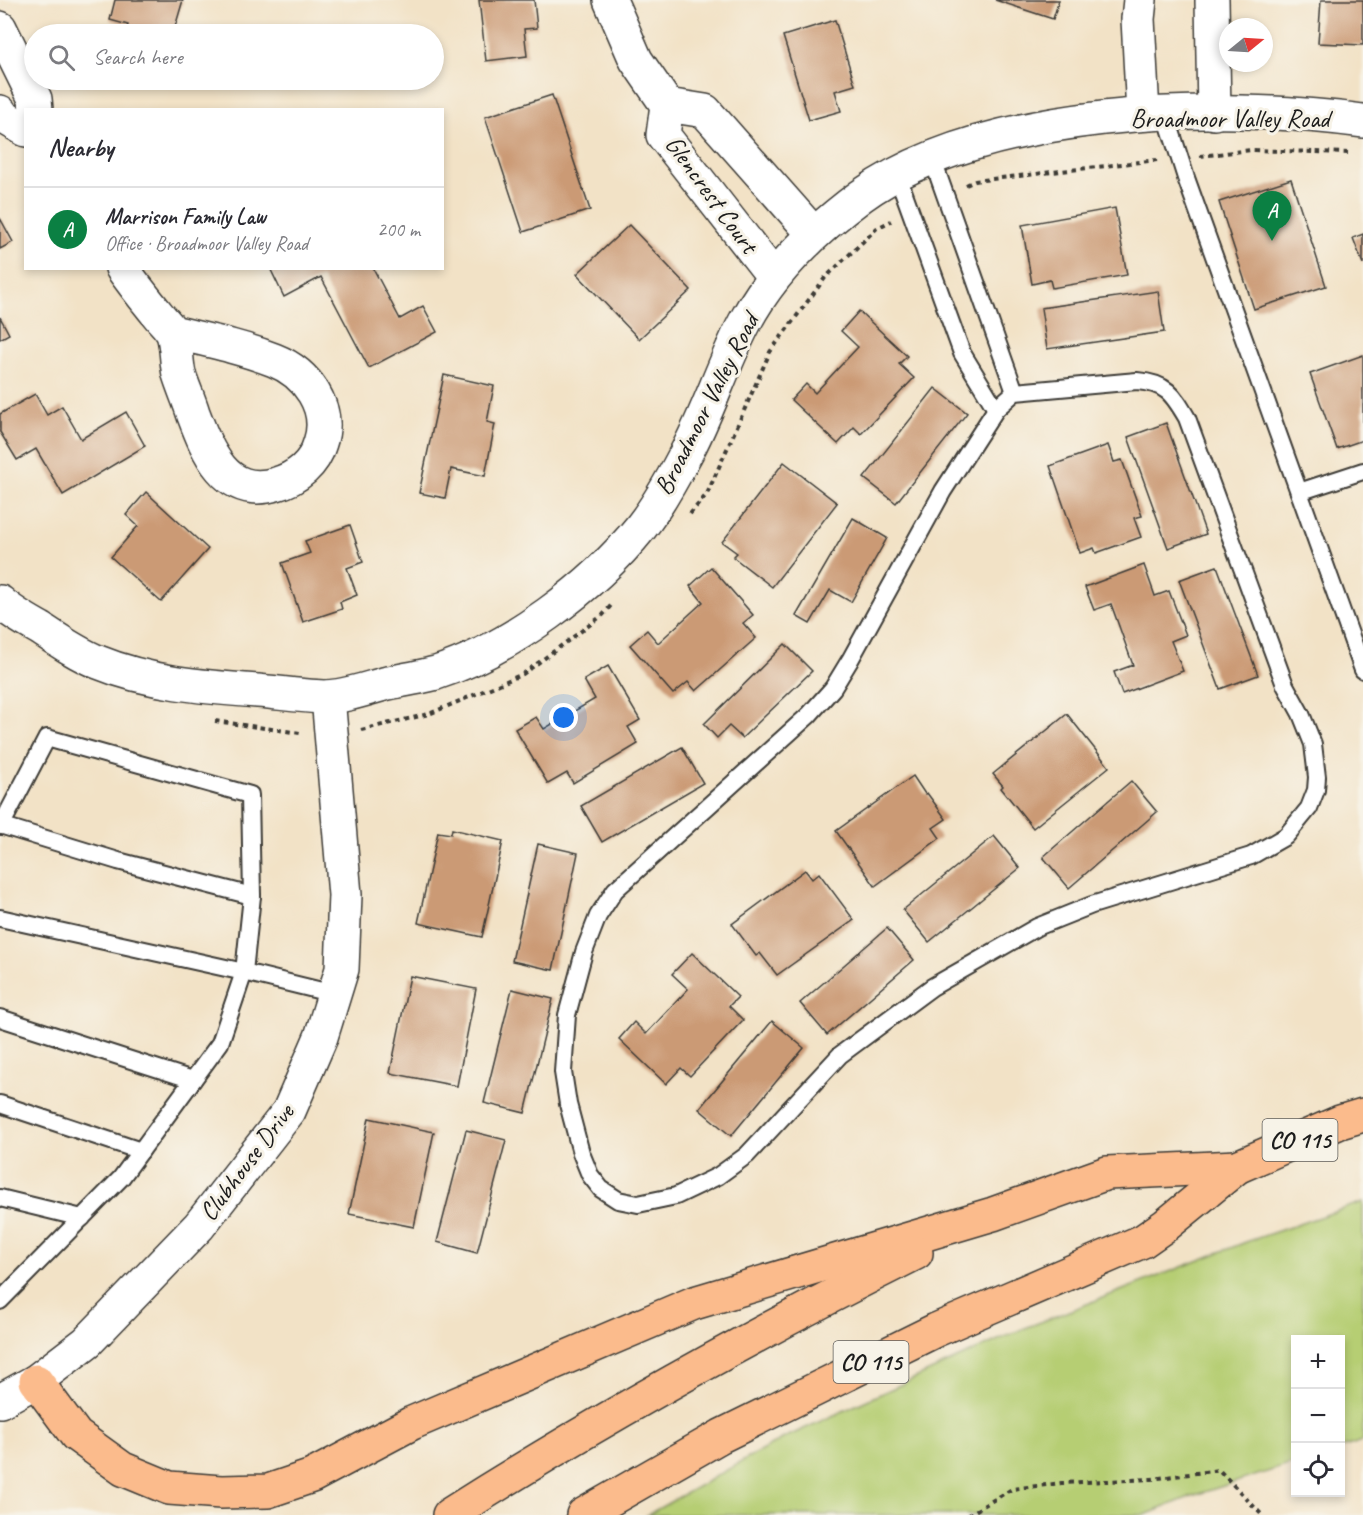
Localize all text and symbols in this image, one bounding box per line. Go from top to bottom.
north arrow [1219,18,1273,72]
search box [24,24,444,90]
icon: search [45,41,78,74]
text: Search here [93,43,183,71]
street label: Broadmoor Valley Road [1130,102,1333,135]
street label: Glencrest Court [658,129,767,262]
text: Nearby [48,131,113,164]
pin: A [1252,192,1292,241]
text: Marrison Family Law [105,203,266,231]
text: A [62,217,73,242]
text: 200 m [377,217,420,242]
text: Office · Broadmoor Valley Road [105,231,308,256]
street label: Broadmoor Valley Road [647,305,768,500]
your location [549,703,578,732]
street label: Clubhouse Drive [192,1096,302,1227]
road number: CO 115 [1262,1119,1338,1161]
map controls [1291,1335,1345,1497]
button: + [1291,1335,1345,1389]
road number: CO 115 [834,1341,908,1383]
button: − [1291,1389,1345,1443]
button: locate [1291,1443,1345,1497]

